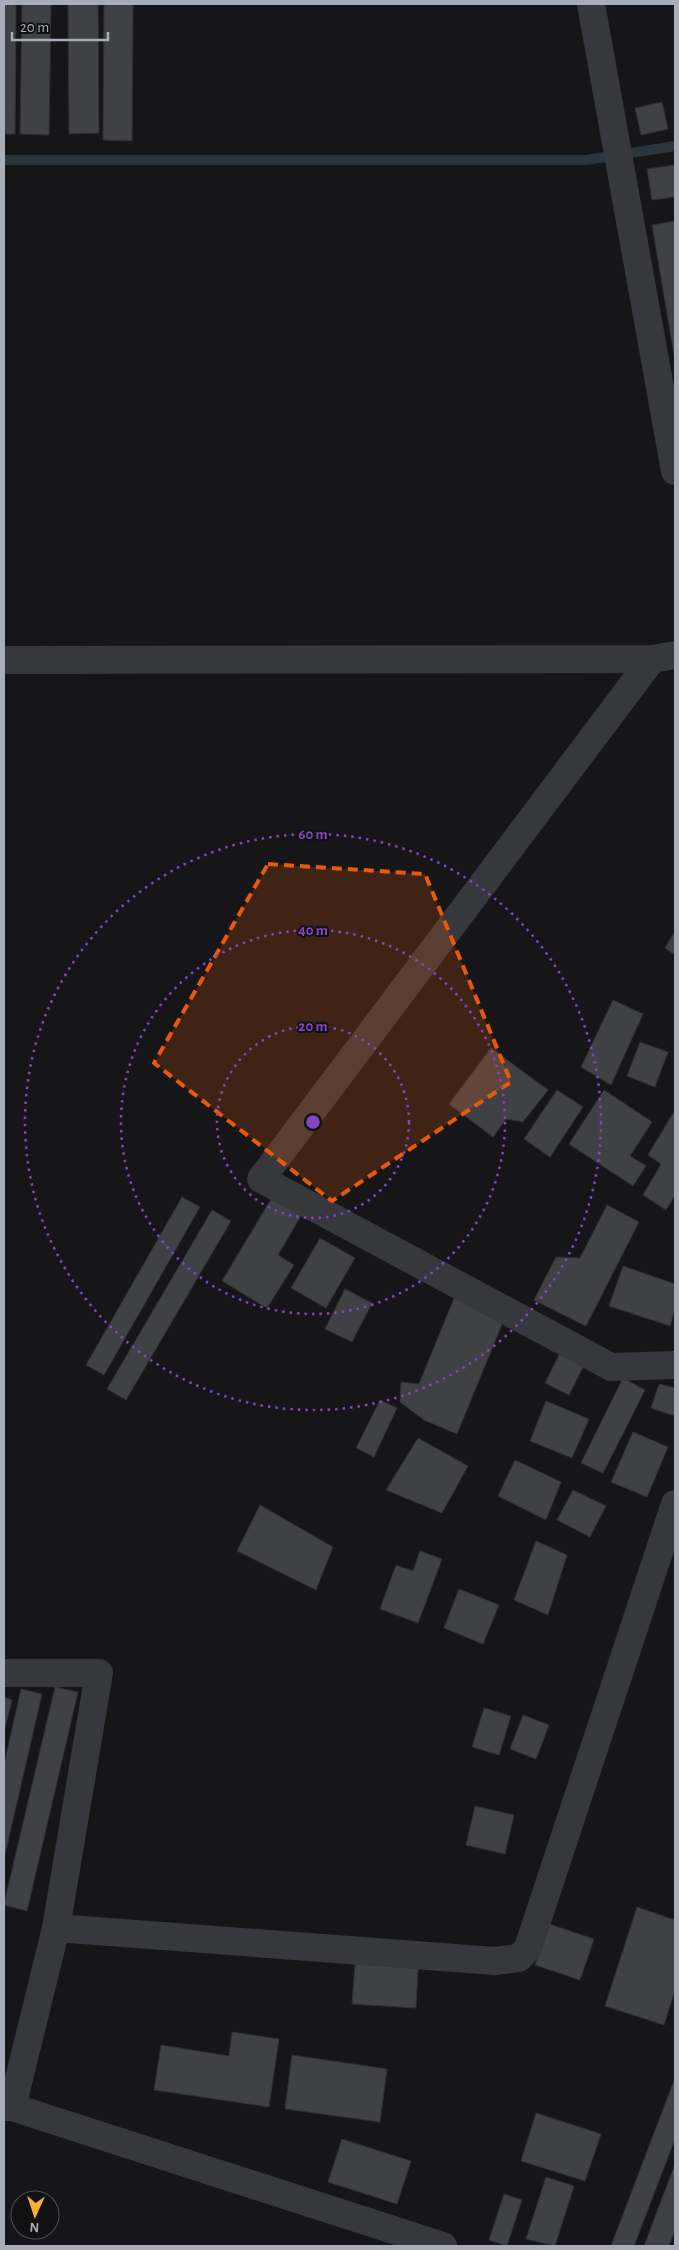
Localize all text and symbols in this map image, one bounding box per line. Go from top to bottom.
scale bar [12,10,109,42]
text: 20 m [20,20,49,35]
text: 60 m [298,827,328,842]
text: 40 m [298,923,328,938]
text: 20 m [298,1019,328,1034]
centre of rings [304,1113,322,1131]
north arrow [10,2190,60,2240]
text: N [29,2220,40,2234]

